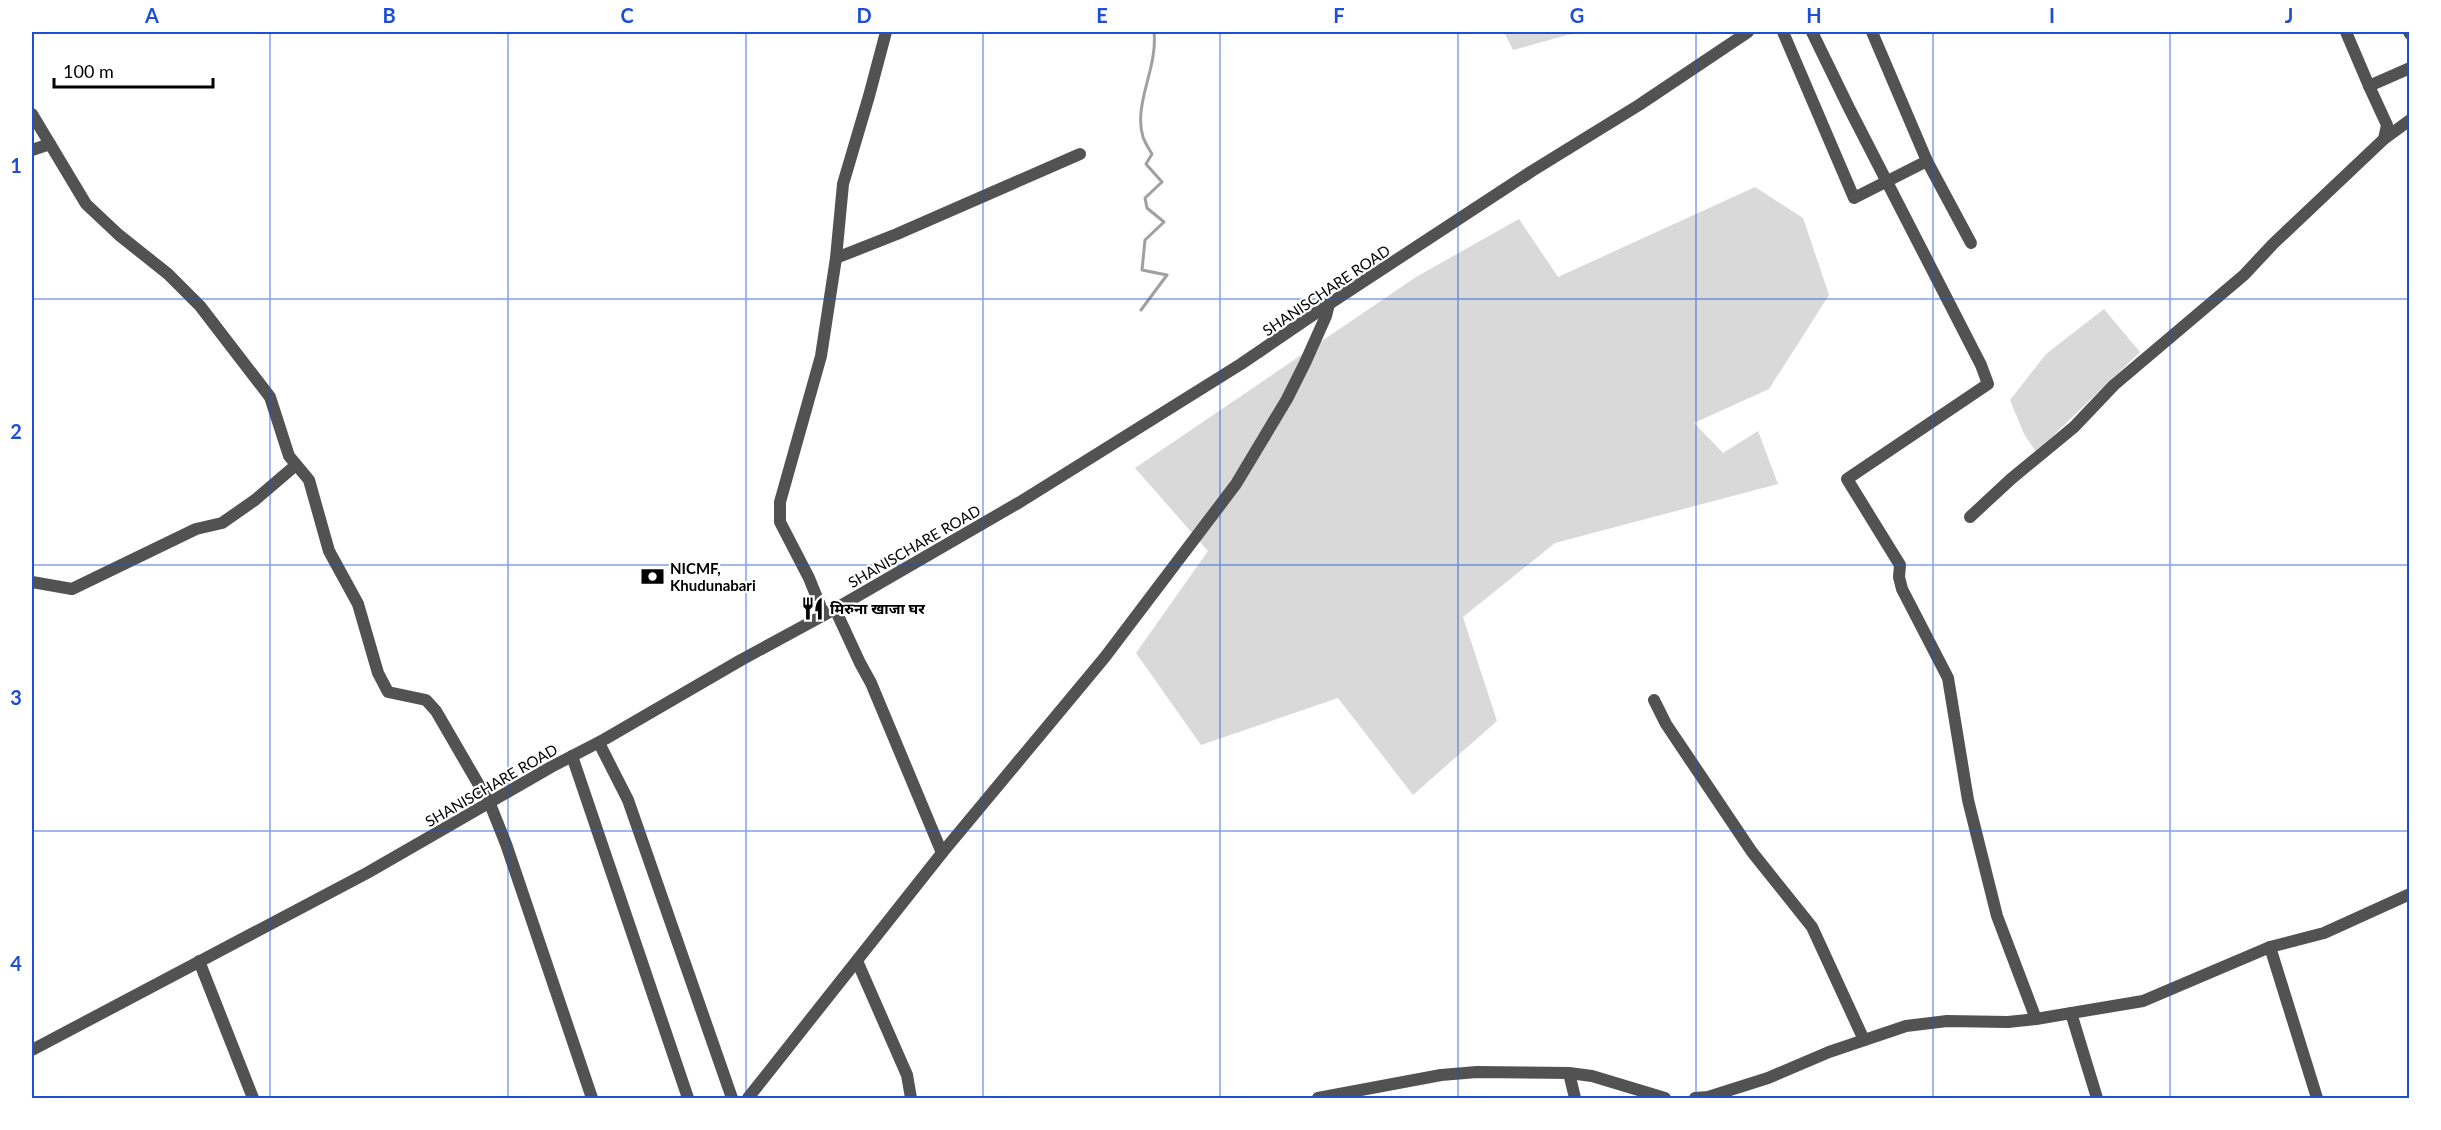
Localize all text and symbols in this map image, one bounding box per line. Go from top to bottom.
text: A [144,3,159,27]
text: B [382,3,396,27]
text: C [620,3,634,27]
text: D [856,3,872,27]
text: E [1096,3,1108,27]
text: F [1333,3,1345,27]
text: G [1570,3,1584,27]
text: H [1806,3,1822,27]
text: I [2049,3,2055,27]
text: J [2285,3,2293,27]
scale bar [54,51,213,89]
text: 100 m [63,60,114,82]
text: 1 [10,153,22,177]
street label: SHANISCHARE ROAD [1259,241,1393,339]
text: 2 [10,419,22,443]
street label: SHANISCHARE ROAD [845,501,983,591]
place label: NICMF, Khudunabari [670,559,756,594]
bank icon: NICMF, Khudunabari [639,564,665,590]
restaurant icon: मिरुना खाजा घर [799,595,825,621]
place label: मिरुना खाजा घर [830,599,925,617]
text: 3 [10,685,22,709]
street label: SHANISCHARE ROAD [422,740,560,830]
text: 4 [10,951,22,975]

